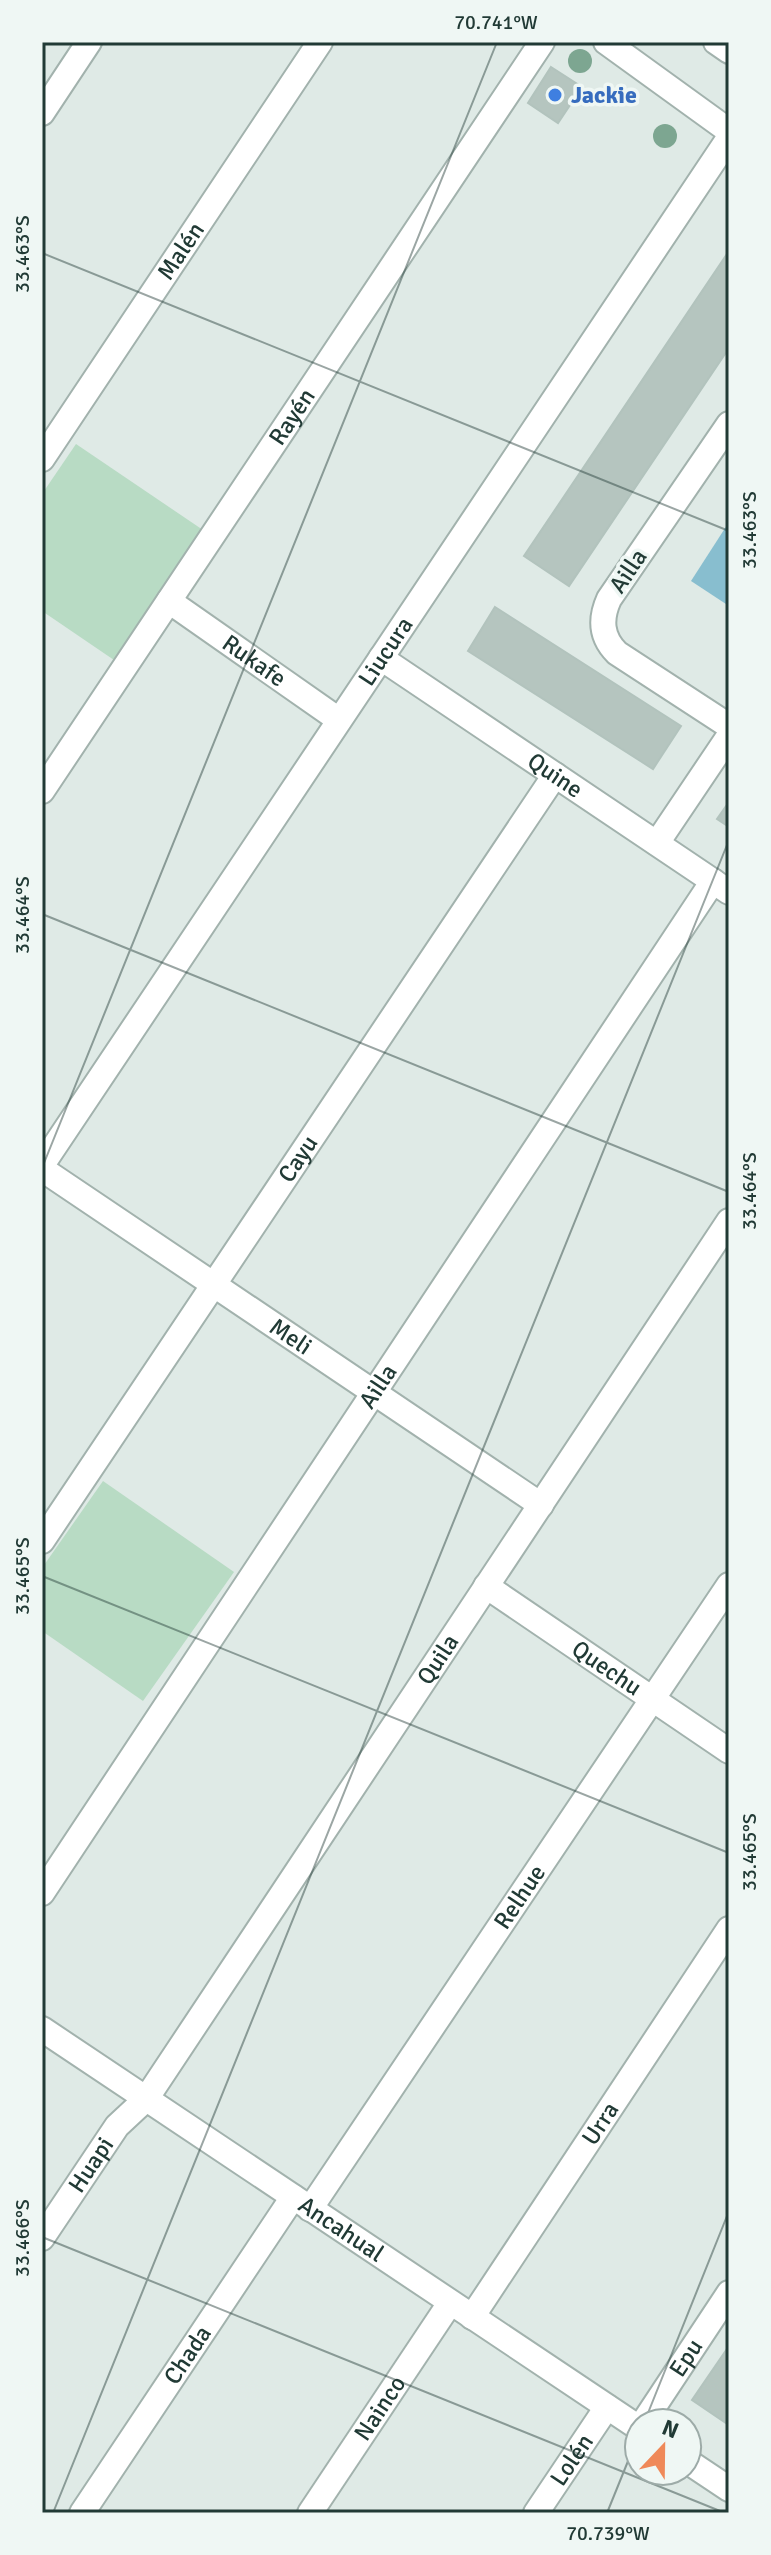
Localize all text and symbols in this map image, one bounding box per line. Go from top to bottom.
text: 70.741°W [454,10,538,35]
place label: Jackie [571,80,637,110]
marker: Jackie [546,86,564,104]
text: 33.463°S [10,215,35,293]
street label: Malén [151,216,211,286]
street label: Rayén [262,383,322,451]
text: 33.463°S [737,491,762,569]
street label: Ailla [602,543,654,599]
street label: Liucura [352,611,419,692]
street label: Rukafe [216,628,292,693]
street label: Quine [522,746,589,804]
text: 33.464°S [10,876,35,954]
street label: Cayu [271,1129,325,1188]
text: 33.464°S [737,1152,762,1230]
street label: Meli [264,1312,318,1362]
street label: Ailla [352,1358,404,1414]
text: 33.465°S [10,1537,35,1615]
street label: Quila [410,1628,465,1690]
street label: Quechu [566,1634,648,1702]
text: 33.465°S [737,1813,762,1891]
street label: Relhue [487,1859,552,1935]
street label: Urra [575,2096,625,2151]
street label: Huapi [62,2131,120,2198]
street label: Ancahual [293,2190,390,2268]
text: 33.466°S [10,2199,35,2277]
street label: Chada [157,2320,218,2390]
street label: Epu [663,2333,709,2383]
street label: Nainco [347,2370,412,2446]
north arrow [623,2407,703,2487]
text: N [658,2414,682,2444]
street label: Lolén [543,2428,600,2492]
text: 70.739°W [566,2521,650,2546]

